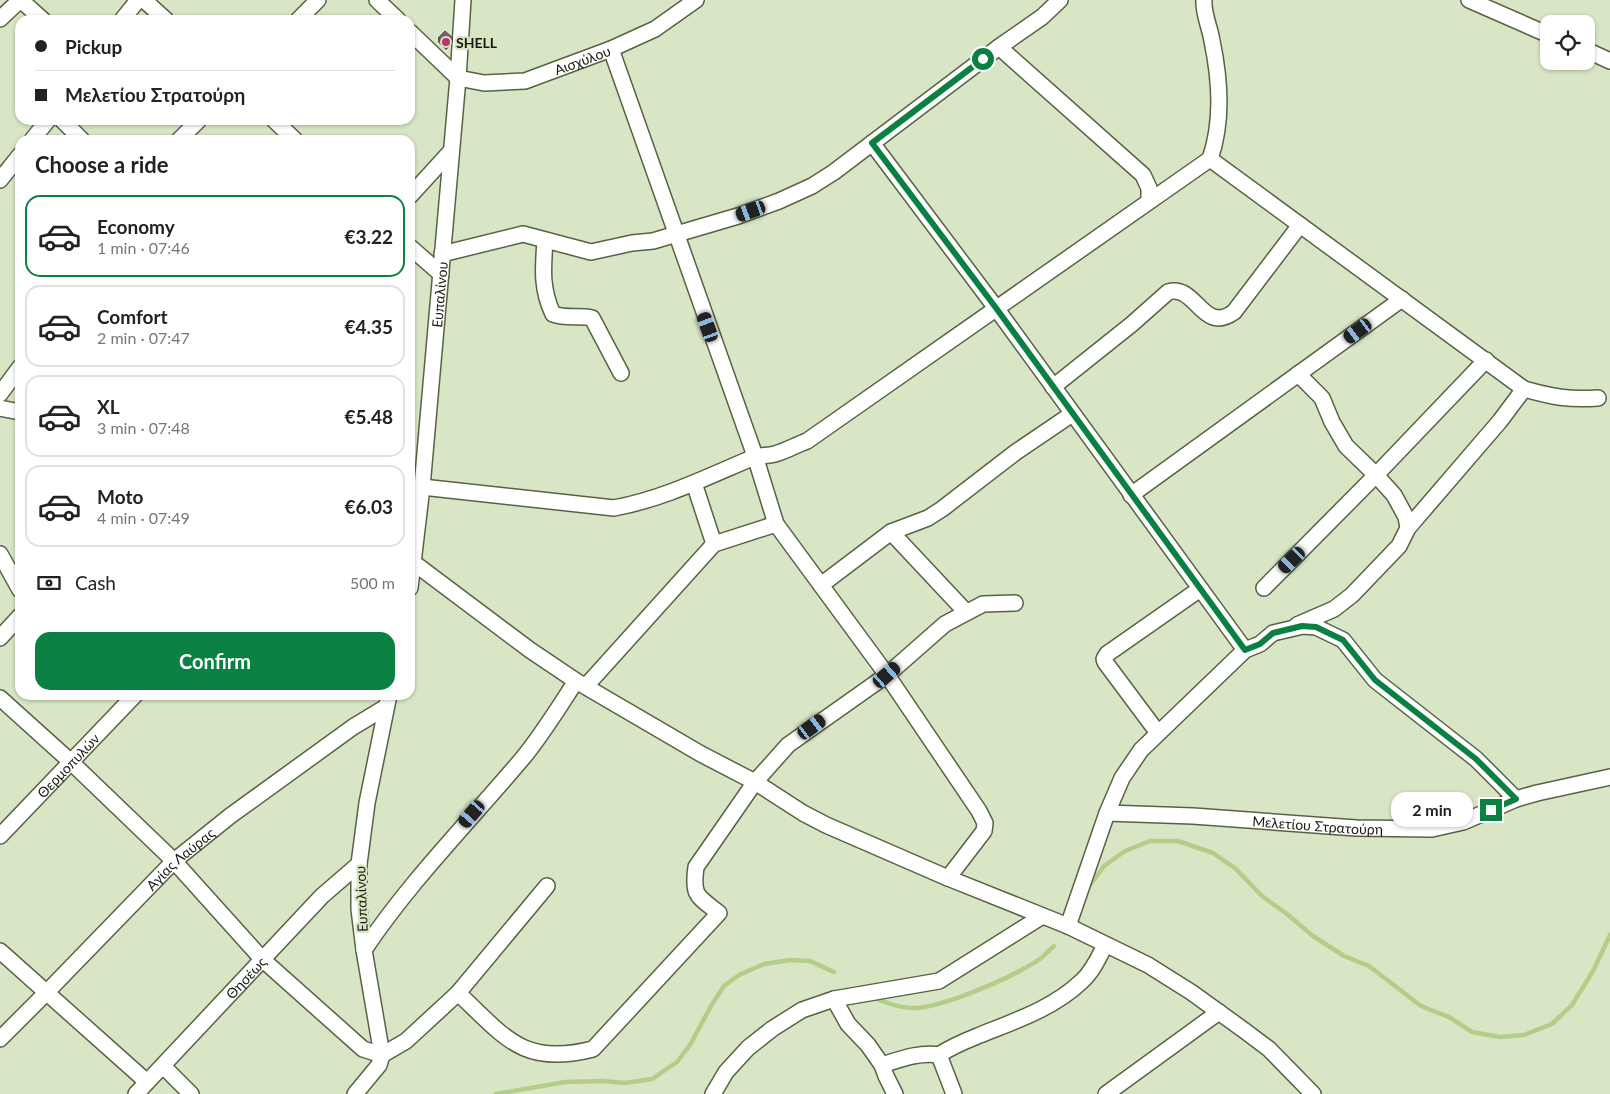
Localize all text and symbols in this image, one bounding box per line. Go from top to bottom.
map controls [1540,15,1595,70]
button: locate [1540,15,1595,70]
place label: SHELL [456,34,498,51]
text: Pickup [65,35,122,58]
marker: SHELL [440,36,452,48]
street label: Αισχύλου [552,42,613,78]
route start [972,48,994,70]
text: Μελετίου Στρατούρη [65,83,245,106]
text: Choose a ride [35,151,169,178]
car [734,199,767,223]
icon: car [37,214,82,259]
text: Economy [97,215,175,238]
text: €3.22 [344,225,393,248]
text: 1 min · 07:46 [97,238,190,257]
street label: Ευπαλίνου [428,261,450,328]
icon: car [37,304,82,349]
text: Comfort [97,305,168,328]
car [695,310,720,344]
text: €4.35 [344,315,393,338]
car [1341,316,1374,346]
text: 2 min · 07:47 [97,328,190,347]
icon: car [37,394,82,439]
text: XL [97,395,120,418]
text: €5.48 [344,405,393,428]
text: 3 min · 07:48 [97,418,190,437]
icon: car [37,484,82,529]
text: Moto [97,485,143,508]
text: €6.03 [344,495,393,518]
text: 4 min · 07:49 [97,508,190,527]
car [1276,544,1308,576]
icon: cash [35,569,63,597]
text: Cash [75,571,116,594]
text: 500 m [350,573,395,592]
button: Confirm [35,632,395,690]
car [870,659,903,691]
car [795,712,828,742]
street label: Θερμοπυλών [33,729,102,801]
callout: 2 min [1391,792,1474,828]
car [456,798,487,830]
route end [1480,799,1502,821]
text: 2 min [1412,800,1452,819]
street label: Μελετίου Στρατούρη [1252,812,1383,837]
street label: Αγίας Λαύρας [142,823,218,893]
street label: Ευπαλίνου [351,866,371,932]
street label: Θησέως [222,953,270,1002]

